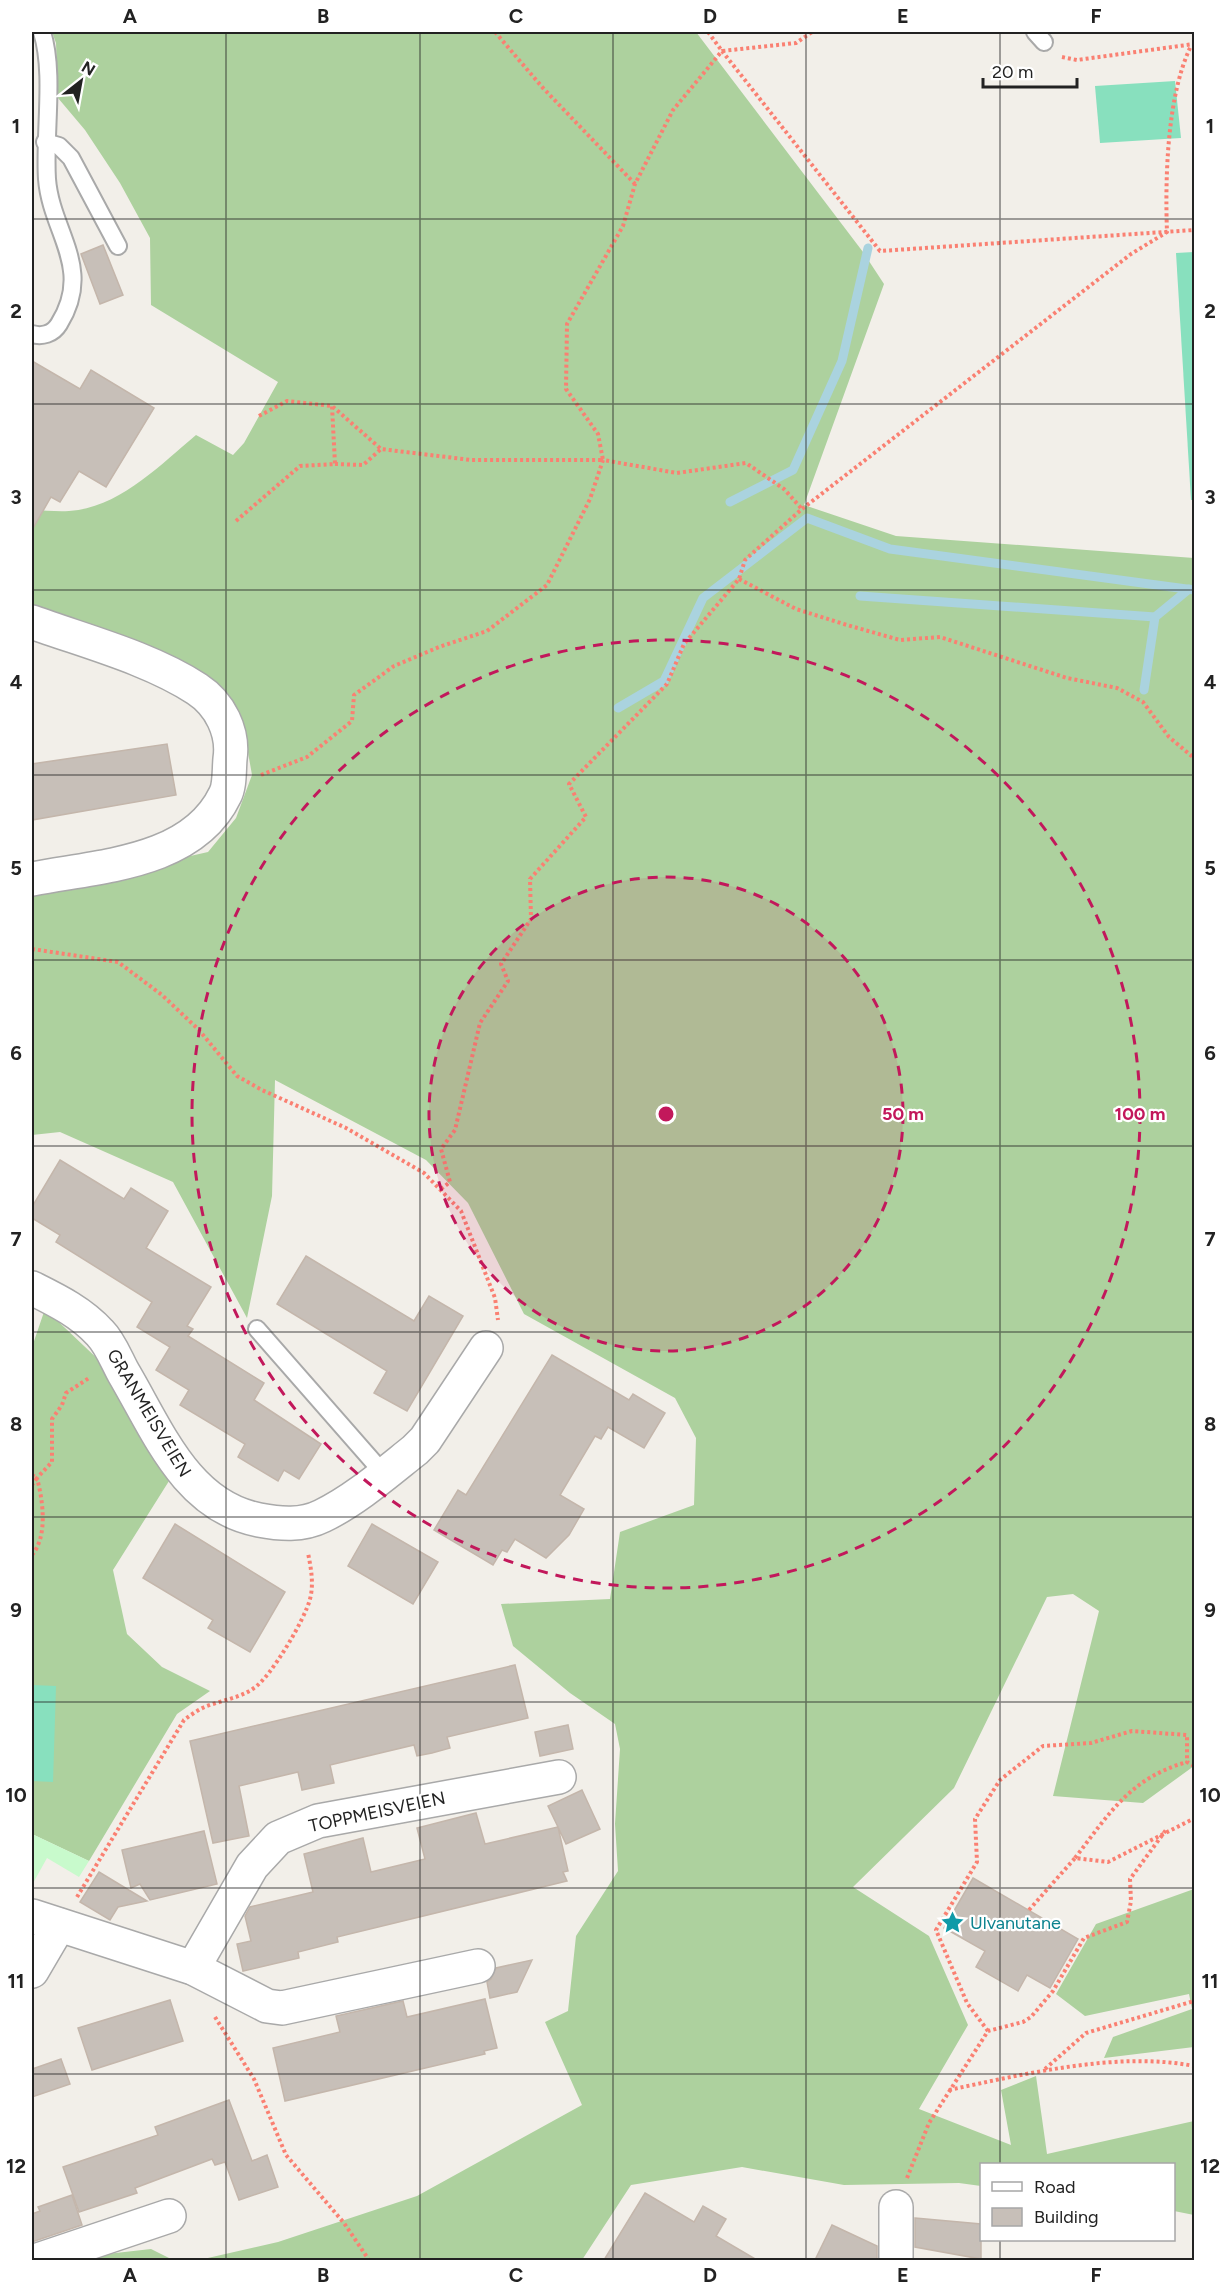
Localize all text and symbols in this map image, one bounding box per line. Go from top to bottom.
text: A [123,4,138,28]
text: B [317,4,329,28]
text: C [509,4,523,28]
text: D [703,4,717,28]
text: E [897,4,909,28]
text: F [1090,4,1102,28]
north arrow [51,51,111,111]
scale bar [983,51,1078,89]
text: N [78,57,99,80]
text: 20 m [992,61,1033,83]
text: 1 [12,114,20,138]
text: 1 [1206,114,1214,138]
text: 2 [10,299,22,323]
text: 2 [1204,299,1216,323]
text: 3 [10,485,22,509]
text: 3 [1204,485,1216,509]
text: 4 [10,670,23,694]
text: 4 [1204,670,1217,694]
text: 5 [10,856,22,880]
text: 5 [1204,856,1216,880]
text: 6 [10,1041,22,1065]
text: 6 [1204,1041,1216,1065]
text: 50 m [882,1103,924,1125]
text: 100 m [1115,1103,1165,1125]
centre of rings [656,1104,676,1124]
text: 7 [10,1227,22,1251]
text: 7 [1204,1227,1216,1251]
street label: GRANMEISVEIEN [102,1345,196,1481]
text: 8 [10,1412,22,1436]
text: 8 [1204,1412,1216,1436]
text: 9 [10,1598,22,1622]
text: 9 [1204,1598,1216,1622]
text: 10 [5,1783,27,1807]
text: 10 [1199,1783,1221,1807]
street label: TOPPMEISVEIEN [307,1787,447,1837]
place icon: Ulvanutane [939,1910,965,1936]
place label: Ulvanutane [970,1912,1061,1934]
text: 11 [8,1969,24,1993]
text: 11 [1202,1969,1218,1993]
text: 12 [6,2154,26,2178]
text: 12 [1200,2154,1220,2178]
legend [980,2163,1175,2241]
text: Road [1034,2176,1075,2198]
text: Building [1034,2206,1099,2228]
text: A [123,2263,138,2287]
text: B [317,2263,329,2287]
text: C [509,2263,523,2287]
text: D [703,2263,717,2287]
text: E [897,2263,909,2287]
text: F [1090,2263,1102,2287]

